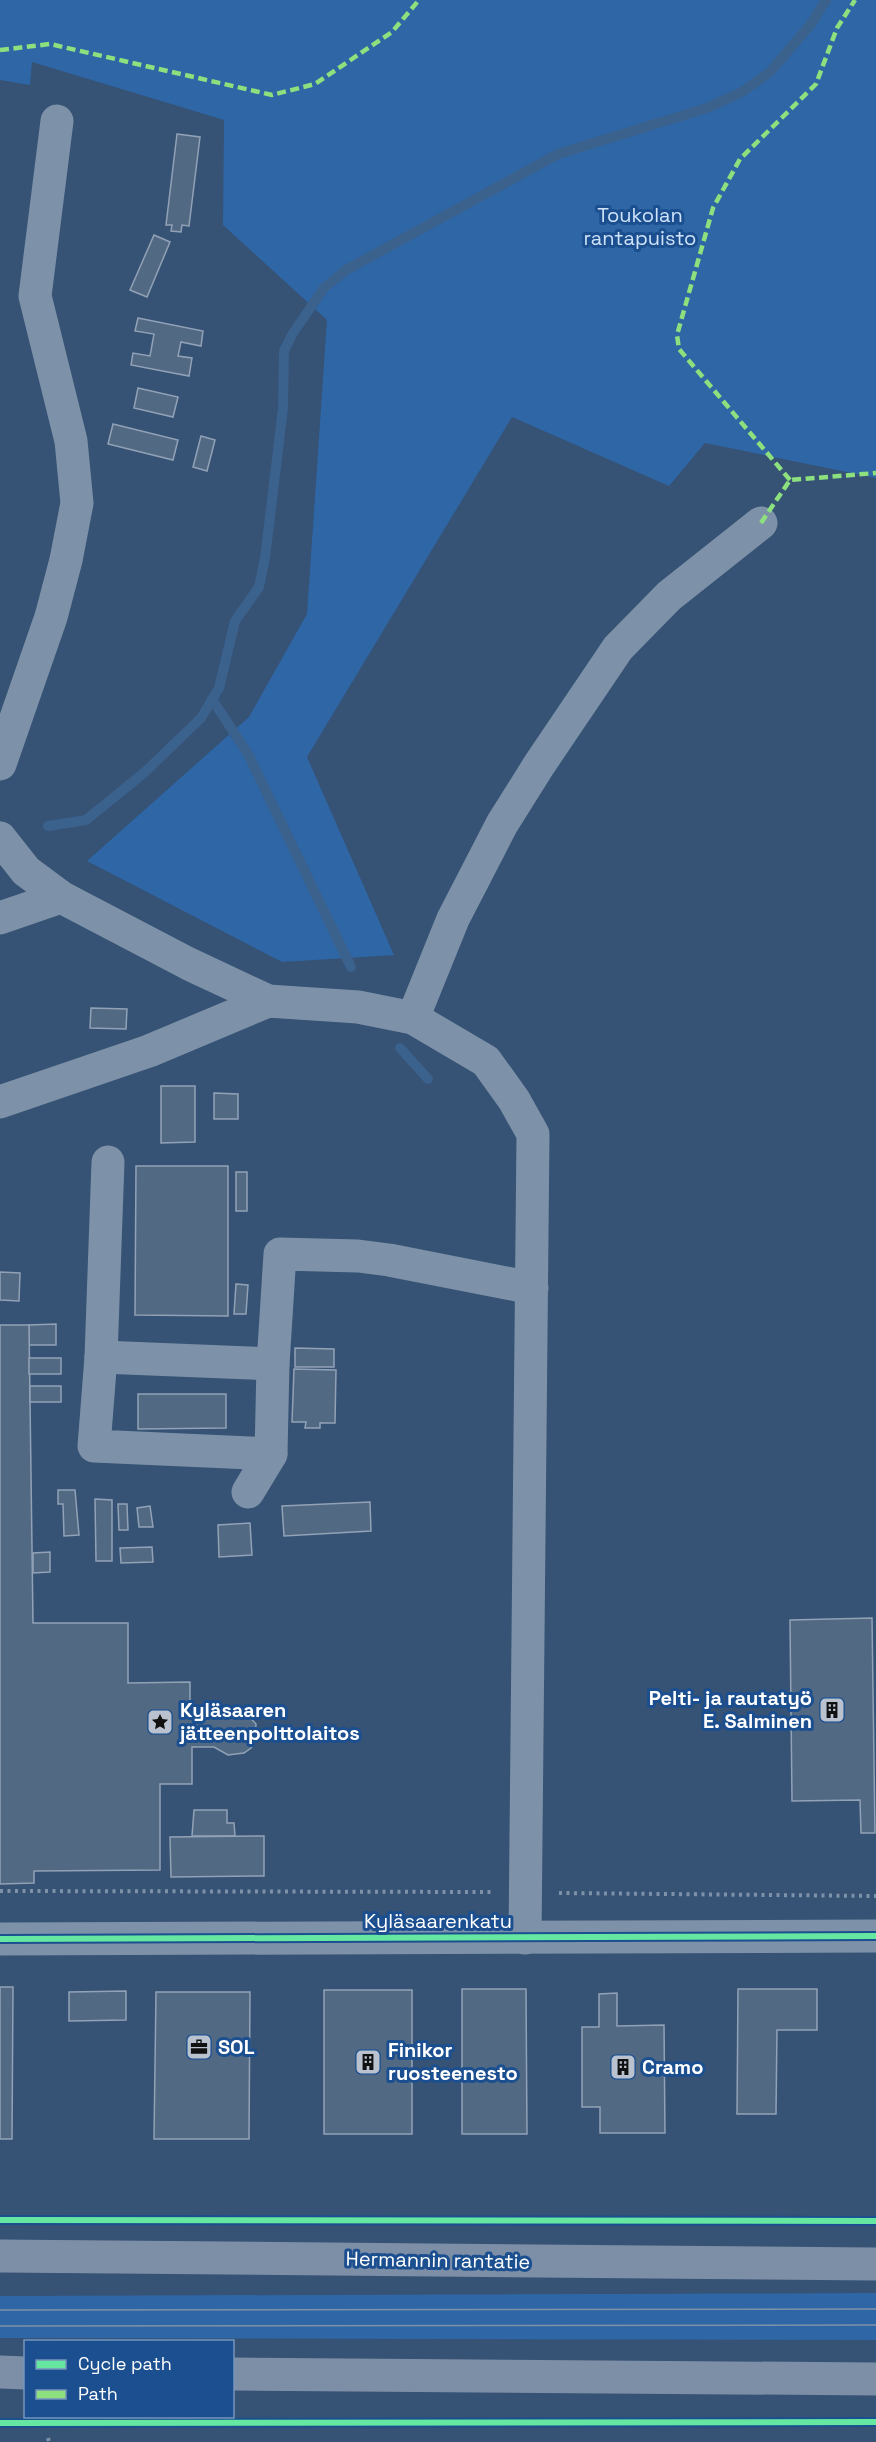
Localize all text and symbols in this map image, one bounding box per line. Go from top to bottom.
park label: Toukolan rantapuisto [584,202,696,251]
place label: Pelti- ja rautatyö E. Salminen [649,1685,812,1734]
building icon: Pelti- ja rautatyö E. Salminen [817,1695,847,1725]
place label: Kyläsaaren jätteenpolttolaitos [179,1697,360,1746]
place icon: Kyläsaaren jätteenpolttolaitos [145,1707,175,1737]
street label: Kyläsaarenkatu [364,1908,512,1934]
office icon: SOL [184,2032,214,2062]
place label: SOL [218,2034,255,2060]
place label: Finikor ruosteenesto [388,2037,518,2086]
building icon: Finikor ruosteenesto [353,2047,383,2077]
building icon: Cramo [608,2052,638,2082]
place label: Cramo [642,2054,703,2080]
street label: Hermannin rantatie [345,2245,531,2275]
legend [24,2340,234,2418]
text: Cycle path [78,2352,172,2375]
text: Path [78,2382,118,2405]

